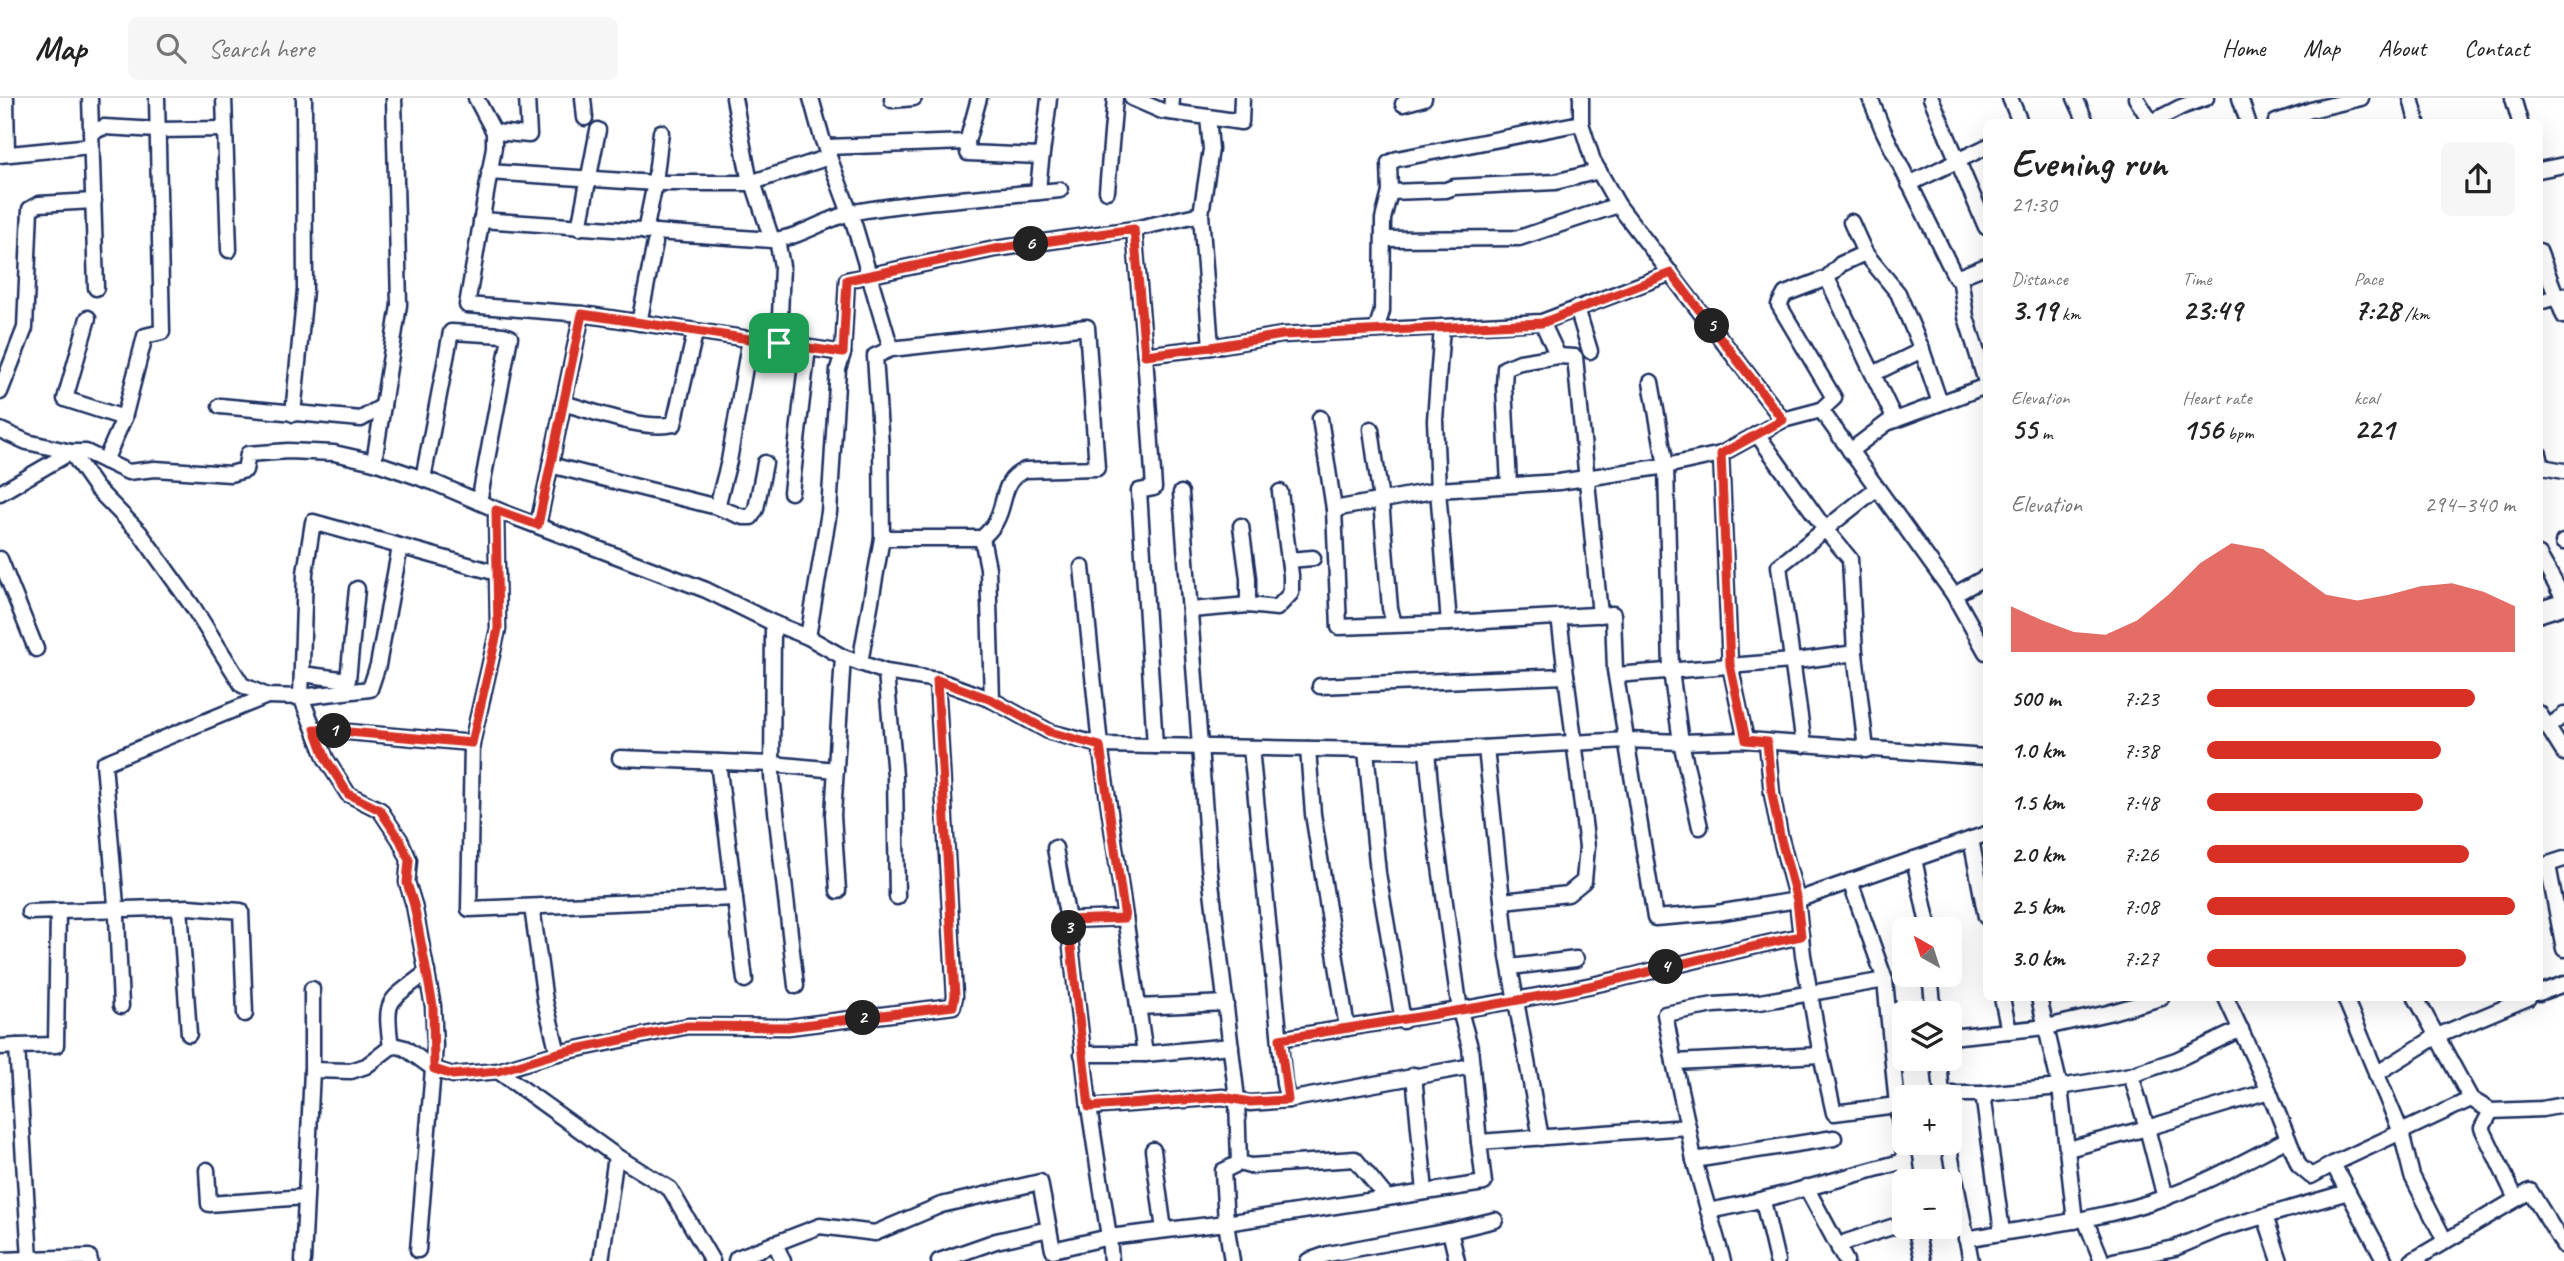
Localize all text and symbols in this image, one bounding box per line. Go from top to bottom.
search box [128,17,618,80]
text: Map [35,27,86,69]
icon: search [152,29,190,67]
text: Search here [208,32,314,65]
text: Home [2222,33,2265,63]
text: Map [2303,33,2340,63]
text: About [2378,33,2426,63]
text: Contact [2464,33,2529,63]
text: Evening run [2011,140,2167,187]
button: share [2441,142,2515,216]
text: 21:30 [2011,190,2057,219]
pin: 6 [1014,226,1048,262]
text: 6 [1026,231,1035,255]
text: Distance [2011,267,2068,291]
text: Time [2182,267,2211,291]
text: Pace [2354,267,2383,291]
text: 3.19 [2011,291,2057,329]
text: 23:49 [2182,291,2242,329]
text: 7:28 [2354,291,2400,329]
text: km [2057,302,2080,326]
text: /km [2400,302,2429,326]
pin: 5 [1694,308,1730,344]
pin [749,313,809,373]
text: 5 [1707,313,1716,337]
icon: arrive [760,324,798,362]
text: Elevation [2011,386,2069,410]
text: Heart rate [2182,386,2252,410]
text: kcal [2354,386,2379,410]
text: 55 [2011,410,2037,448]
text: 156 [2182,410,2223,448]
text: 221 [2354,410,2394,448]
text: m [2037,421,2052,445]
text: bpm [2223,421,2254,445]
text: Elevation [2011,490,2082,519]
text: 294–340 m [2424,490,2515,519]
text: 500 m [2011,684,2060,713]
text: 7:23 [2123,684,2159,713]
pin: 1 [316,714,352,748]
text: 1 [329,718,338,742]
text: 1.0 km [2011,736,2065,765]
text: 7:38 [2123,736,2159,765]
text: 1.5 km [2011,788,2064,817]
text: 7:48 [2123,788,2159,817]
text: 2.0 km [2011,840,2065,869]
text: 7:26 [2123,840,2159,869]
text: 2.5 km [2011,892,2064,921]
text: 7:08 [2123,892,2159,921]
pin: 3 [1052,910,1086,946]
text: 3 [1064,915,1073,939]
north arrow [1892,917,1962,987]
map controls [1892,917,1962,1239]
text: 3.0 km [2011,944,2065,973]
text: 7:27 [2123,944,2159,973]
pin: 4 [1648,950,1684,984]
text: 4 [1661,954,1670,978]
pin: 2 [846,1000,880,1035]
button: layers [1892,1001,1962,1071]
text: 2 [858,1005,867,1029]
button: + [1892,1085,1962,1155]
button: − [1892,1169,1962,1239]

